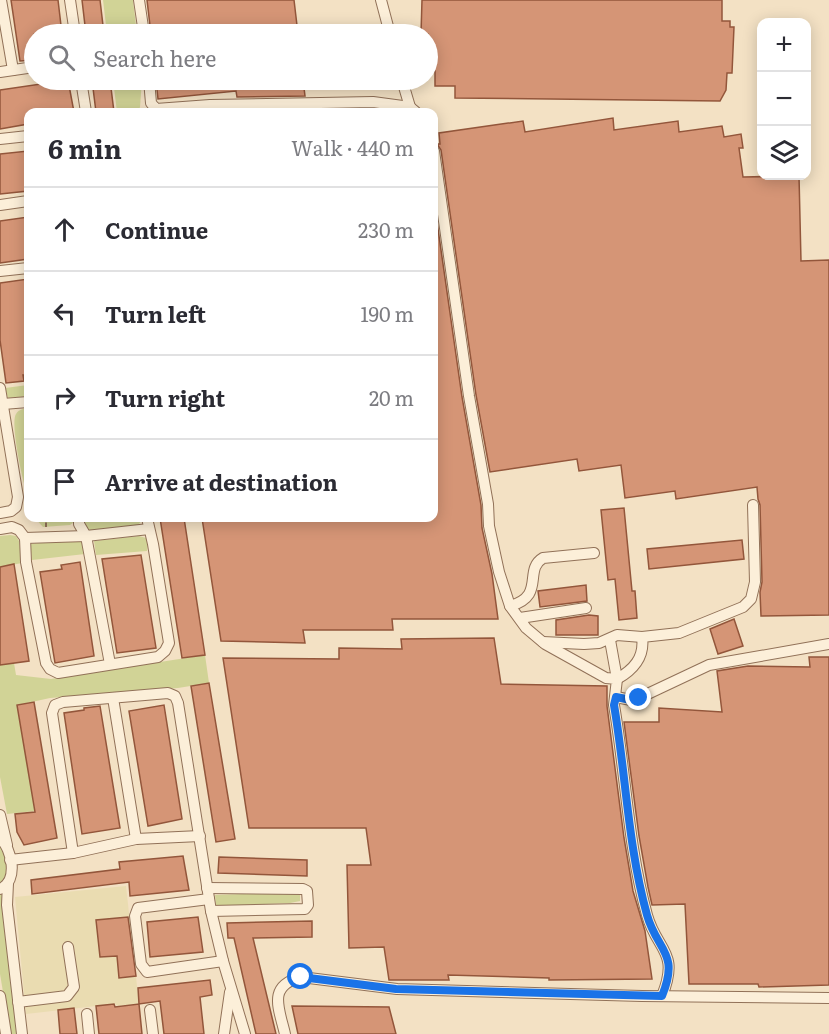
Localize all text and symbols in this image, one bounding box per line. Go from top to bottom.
map controls [757,18,811,180]
button: + [757,18,811,72]
search box [24,24,438,90]
icon: search [45,41,78,74]
text: Search here [93,41,216,74]
button: − [757,72,811,126]
button: layers [757,126,811,180]
text: 6 min [48,128,122,167]
text: Walk · 440 m [291,132,414,162]
icon: ahead [48,213,81,246]
text: Continue [105,213,208,246]
text: 230 m [358,214,414,244]
icon: left [48,297,81,330]
text: Turn left [105,297,206,330]
text: 190 m [360,298,414,328]
icon: right [48,381,81,414]
text: Turn right [105,381,225,414]
text: 20 m [369,382,414,412]
icon: arrive [48,465,81,498]
text: Arrive at destination [105,465,338,498]
route end [625,684,651,710]
route start [287,963,313,989]

